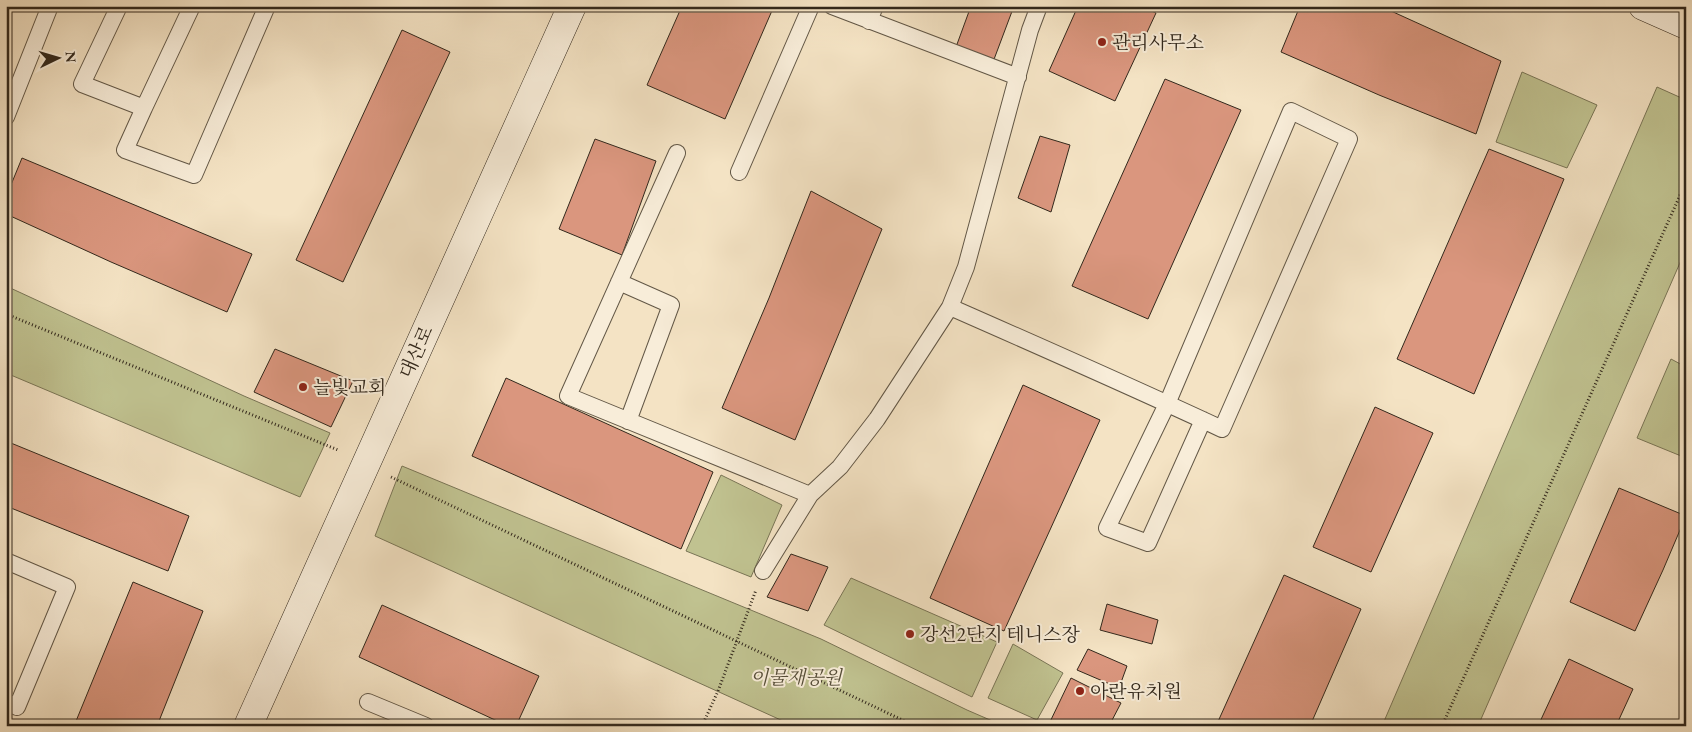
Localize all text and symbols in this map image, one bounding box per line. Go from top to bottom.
place label: 관리사무소 [1112,30,1204,55]
north arrow [32,32,82,82]
marker: 관리사무소 [1096,36,1108,48]
text: N [61,50,80,64]
street label: 대산로 [393,322,439,382]
place label: 늘빛교회 [313,375,386,400]
marker: 늘빛교회 [297,381,309,393]
place label: 강선2단지 테니스장 [920,622,1080,647]
marker: 강선2단지 테니스장 [904,628,916,640]
park label: 이물재공원 [750,665,844,690]
place label: 아란유치원 [1090,679,1182,704]
marker: 아란유치원 [1074,685,1086,697]

